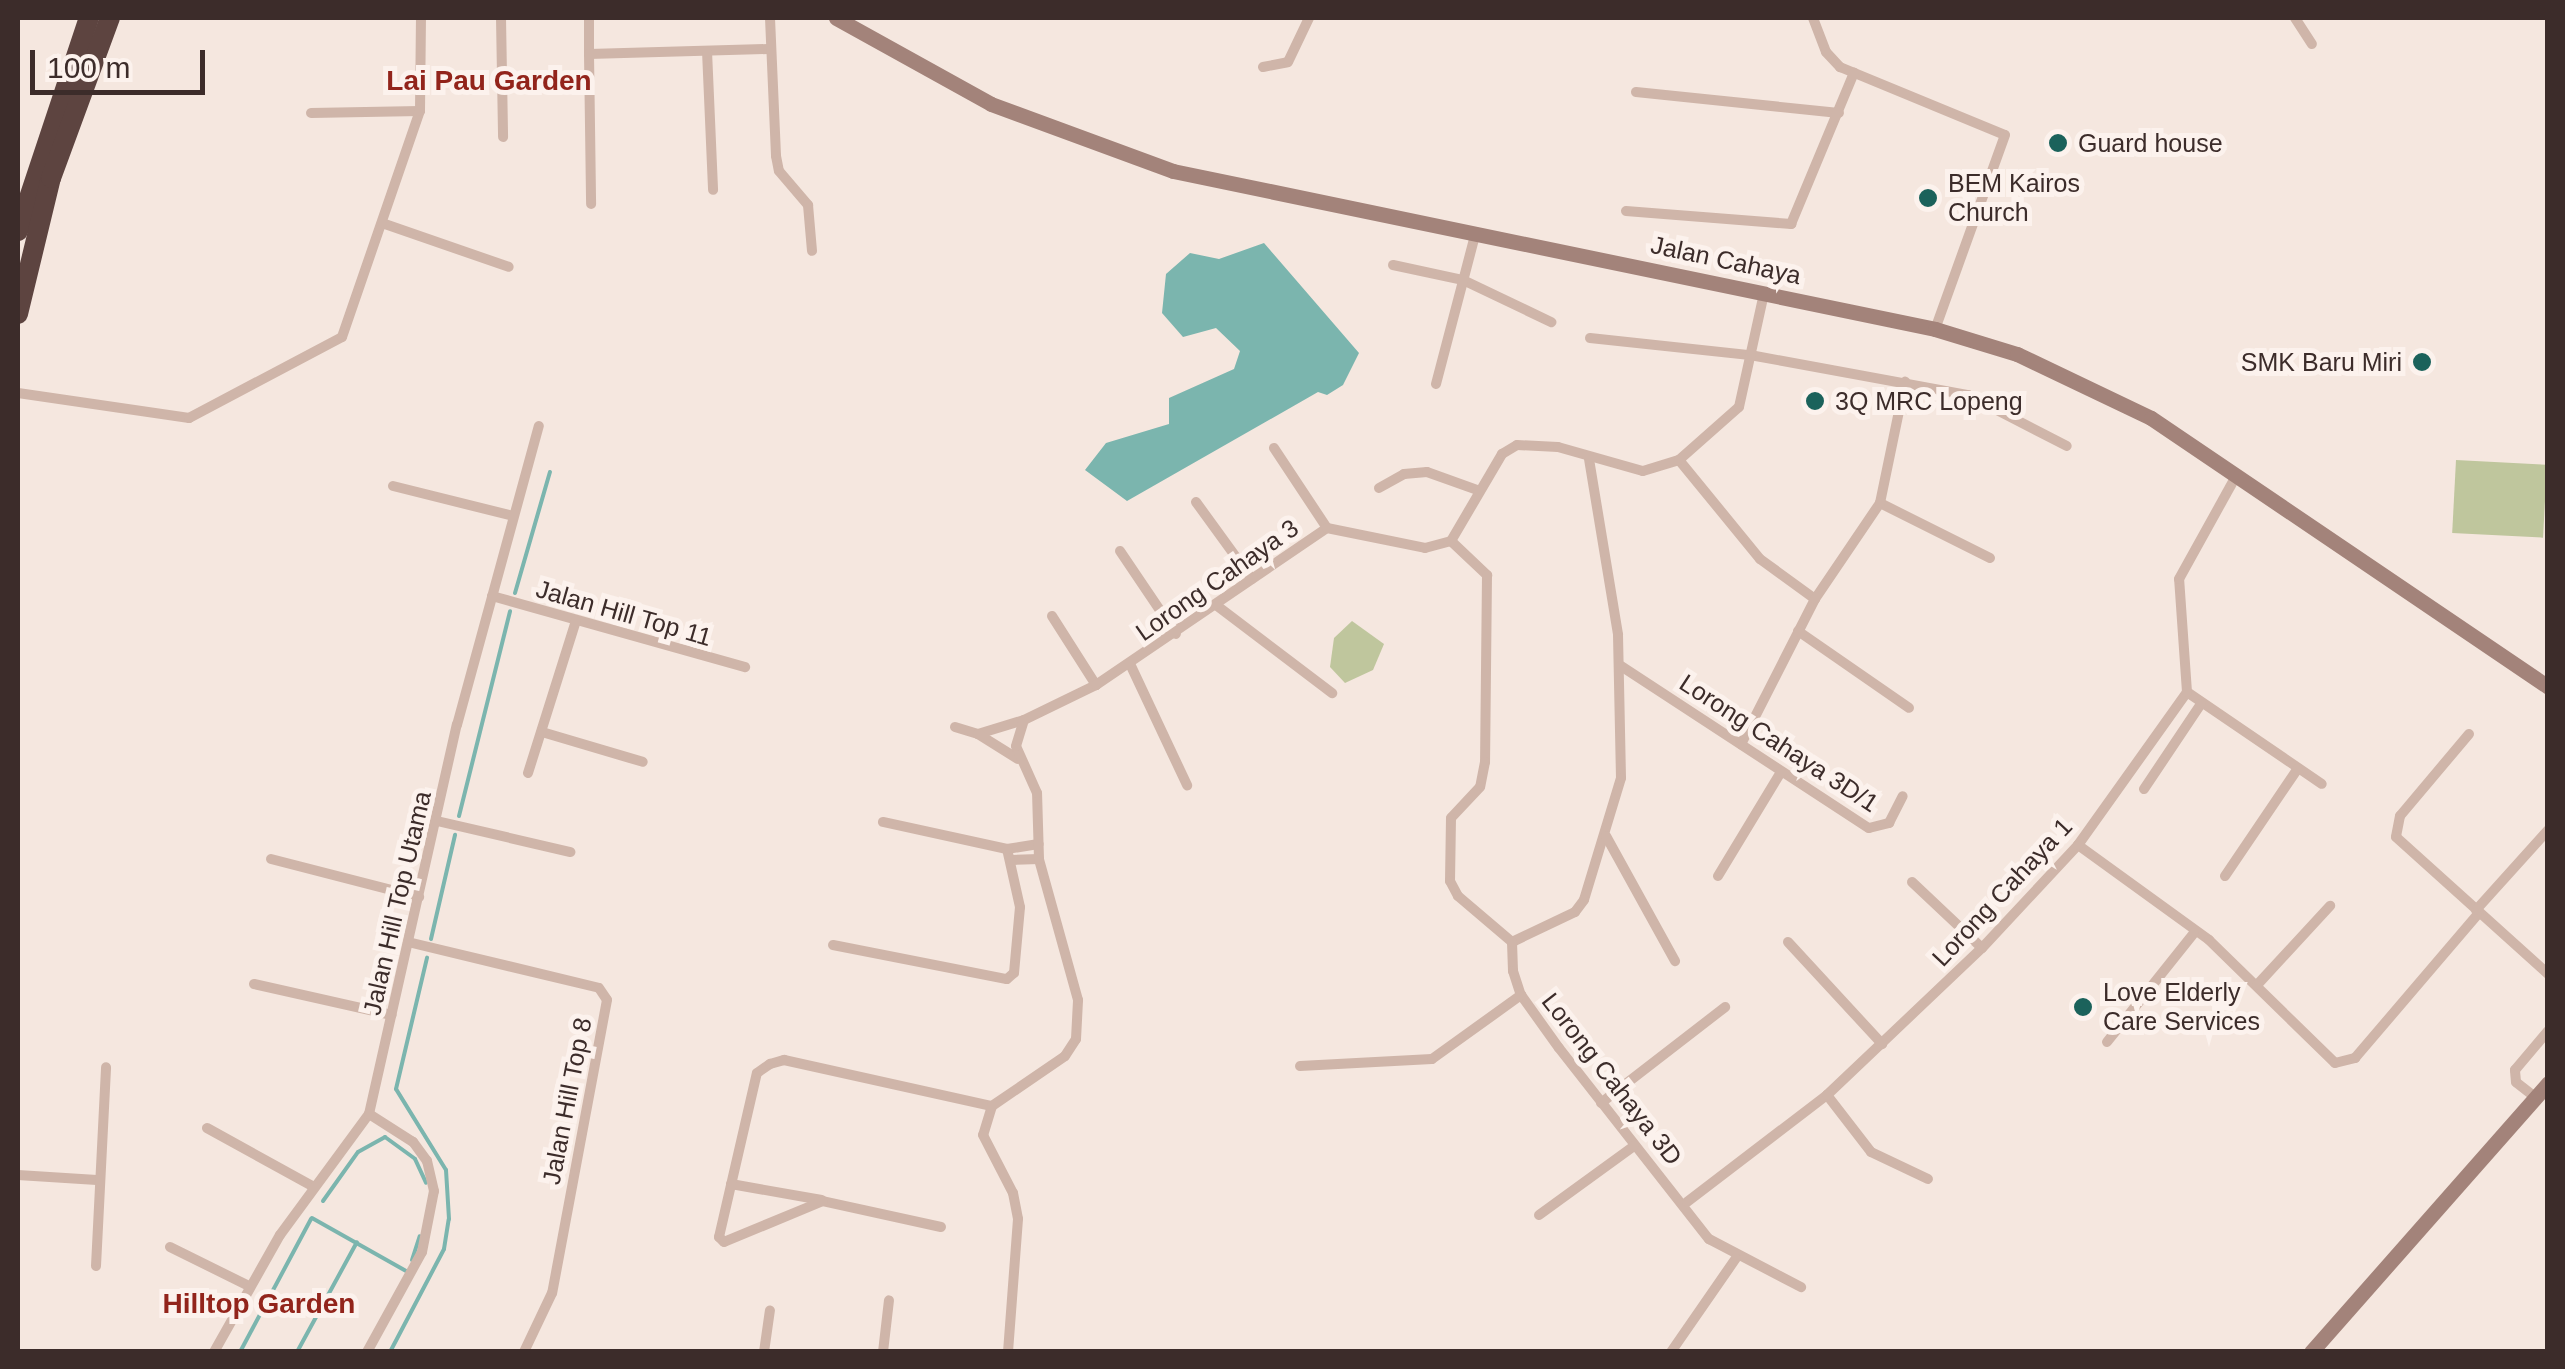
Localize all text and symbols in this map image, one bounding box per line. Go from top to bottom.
scale bar [35,30,210,92]
text: 100 m [47,51,130,84]
district label: Lai Pau Garden [386,64,592,98]
place label: Guard house [2078,128,2223,158]
marker: Guard house [2047,132,2069,154]
place label: BEM Kairos Church [1948,169,2080,228]
marker: BEM Kairos Church [1917,187,1939,209]
street label: Jalan Cahaya [1648,229,1804,291]
place label: SMK Baru Miri [2241,347,2402,377]
marker: SMK Baru Miri [2411,351,2433,373]
place label: 3Q MRC Lopeng [1835,386,2023,416]
marker: 3Q MRC Lopeng [1804,390,1826,412]
street label: Lorong Cahaya 3 [1130,513,1304,647]
street label: Jalan Hill Top 11 [533,574,715,652]
street label: Lorong Cahaya 3D/1 [1674,668,1884,818]
street label: Jalan Hill Top Utama [357,788,437,1018]
street label: Lorong Cahaya 1 [1926,812,2078,972]
place label: Love Elderly Care Services [2103,978,2260,1037]
street label: Lorong Cahaya 3D [1536,987,1688,1171]
marker: Love Elderly Care Services [2072,996,2094,1018]
street label: Jalan Hill Top 8 [536,1015,598,1187]
district label: Hilltop Garden [163,1287,355,1321]

